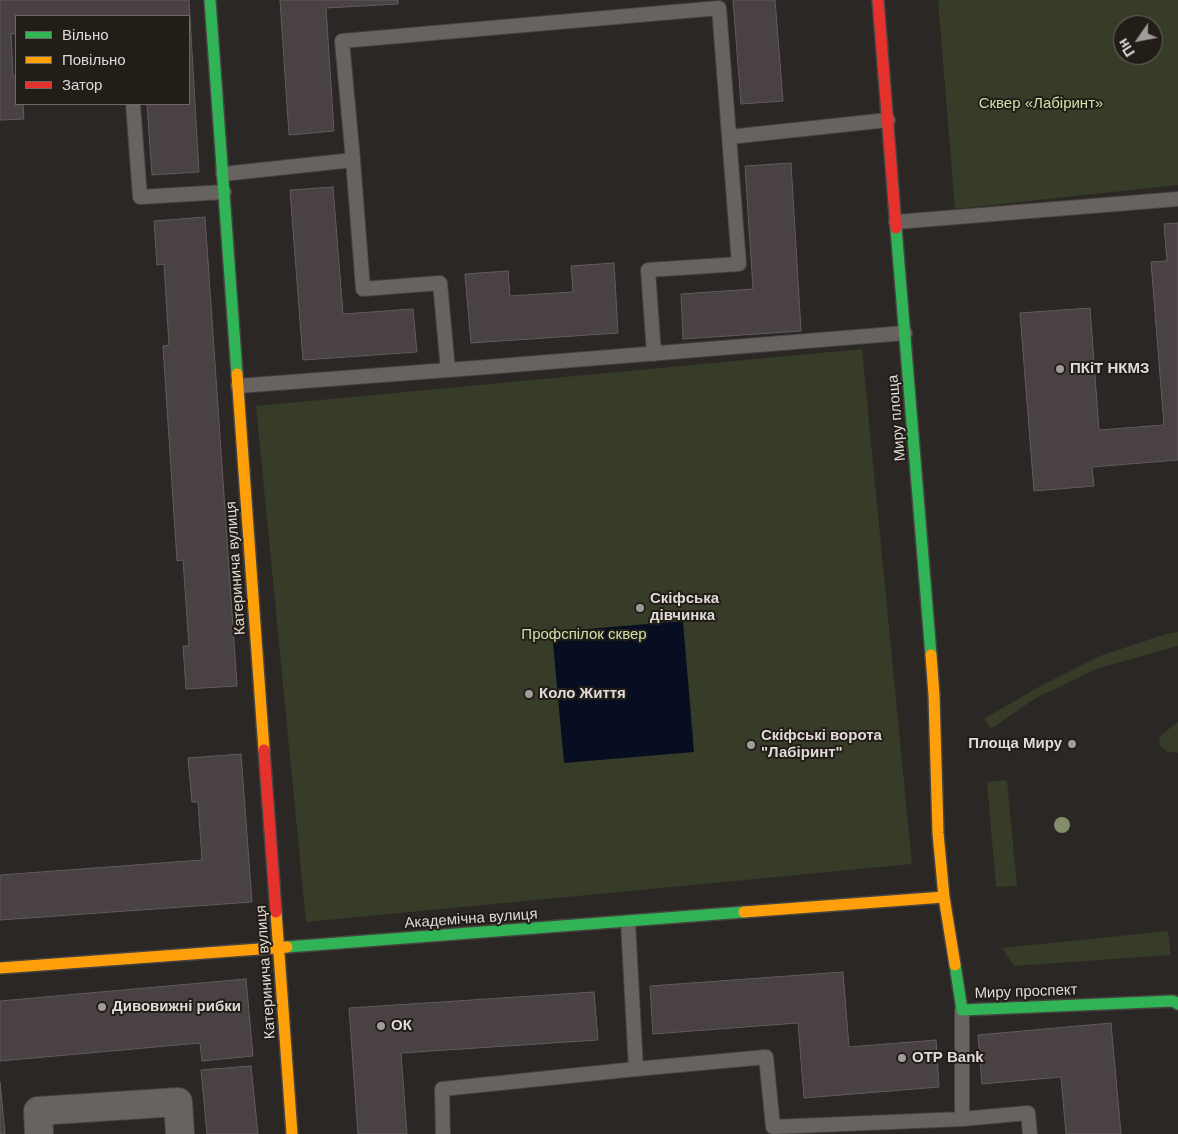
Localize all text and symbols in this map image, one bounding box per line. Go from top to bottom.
legend [15,15,190,105]
north arrow [1113,15,1163,65]
text: Вільно [62,26,109,43]
text: Пн [1115,35,1138,60]
text: Повільно [62,51,126,68]
text: Затор [62,76,102,93]
park label: Сквер «Лабіринт» [979,95,1103,113]
place label: ПКіТ НКМЗ [1070,360,1149,378]
marker: ПКіТ НКМЗ [1054,363,1066,375]
street label: Миру площа [884,374,910,462]
street label: Катеринича вулиця [222,500,250,636]
place label: Скіфська дівчинка [650,590,719,625]
marker: Скіфська дівчинка [634,602,646,614]
park label: Профспілок сквер [521,626,647,644]
place label: Коло Життя [539,685,626,703]
marker: Коло Життя [523,688,535,700]
place label: Скіфські ворота "Лабіринт" [761,727,882,762]
place label: Площа Миру [968,735,1062,753]
marker: Площа Миру [1066,738,1078,750]
marker: Скіфські ворота "Лабіринт" [745,739,757,751]
street label: Катеринича вулиця [252,904,280,1040]
street label: Академічна вулиця [404,905,538,933]
street label: Миру проспект [974,981,1078,1003]
place label: Дивовижні рибки [112,998,241,1016]
marker: Дивовижні рибки [96,1001,108,1013]
place label: ОК [391,1017,412,1035]
marker: ОК [375,1020,387,1032]
place label: OTP Bank [912,1049,984,1067]
marker: OTP Bank [896,1052,908,1064]

